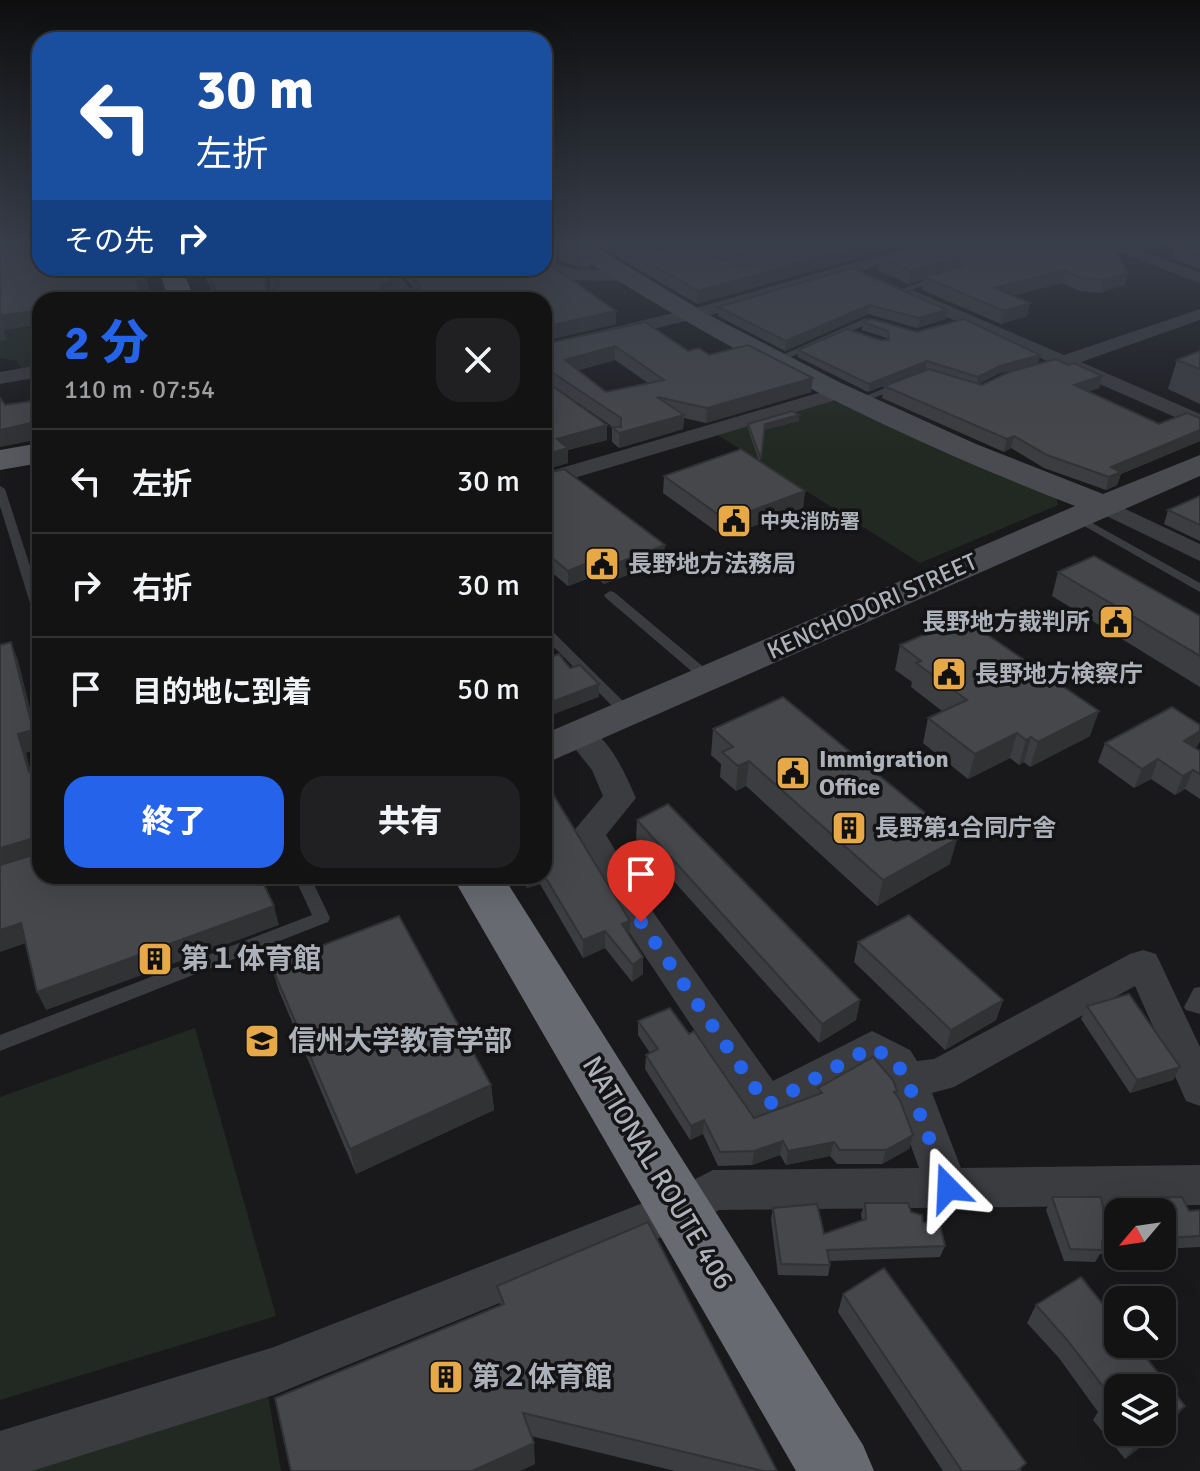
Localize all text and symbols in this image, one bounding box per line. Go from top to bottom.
text: 30 m [196,55,314,124]
icon: left [64,64,168,168]
text: 左折 [196,132,268,177]
icon: right [170,216,214,260]
text: その先 [64,223,154,260]
text: 2 分 [64,314,148,373]
button: close [436,318,520,402]
text: 110 m · 07:54 [64,374,215,406]
icon: left [64,459,108,503]
text: 30 m [457,463,520,500]
text: 左折 [132,466,192,503]
public building icon: 中央消防署 [715,502,753,540]
place label: 中央消防署 [760,509,860,534]
public building icon: 長野地方法務局 [583,545,621,583]
street label: KENCHODORI STREET [762,546,982,666]
place label: 長野地方法務局 [628,549,796,579]
icon: right [64,563,108,607]
text: 30 m [457,567,520,604]
text: 右折 [132,570,192,607]
public building icon: 長野地方裁判所 [1097,603,1135,641]
place label: 長野地方裁判所 [922,607,1090,637]
public building icon: 長野地方検察庁 [930,655,968,693]
place label: 長野地方検察庁 [975,659,1143,689]
icon: arrive [64,667,108,711]
text: 50 m [457,671,520,708]
text: 目的地に到着 [132,674,312,711]
place label: Immigration Office [819,744,949,802]
public building icon: Immigration Office [774,754,812,792]
button: 終了 [64,776,284,868]
button: 共有 [300,776,520,868]
building icon: 長野第1合同庁舎 [830,809,868,847]
place label: 長野第1合同庁舎 [875,813,1056,843]
pin [607,840,675,922]
icon: arrive [619,852,663,896]
building icon: 第１体育館 [136,940,174,978]
place label: 第１体育館 [181,942,321,976]
school or university icon: 信州大学教育学部 [243,1022,281,1060]
place label: 信州大学教育学部 [288,1024,512,1058]
street label: NATIONAL ROUTE 406 [575,1050,741,1296]
position arrow [906,1146,990,1230]
north arrow [1104,1198,1176,1270]
map controls [1104,1198,1176,1446]
button: search [1104,1286,1176,1358]
building icon: 第２体育館 [427,1358,465,1396]
place label: 第２体育館 [472,1360,612,1394]
button: layers [1104,1374,1176,1446]

